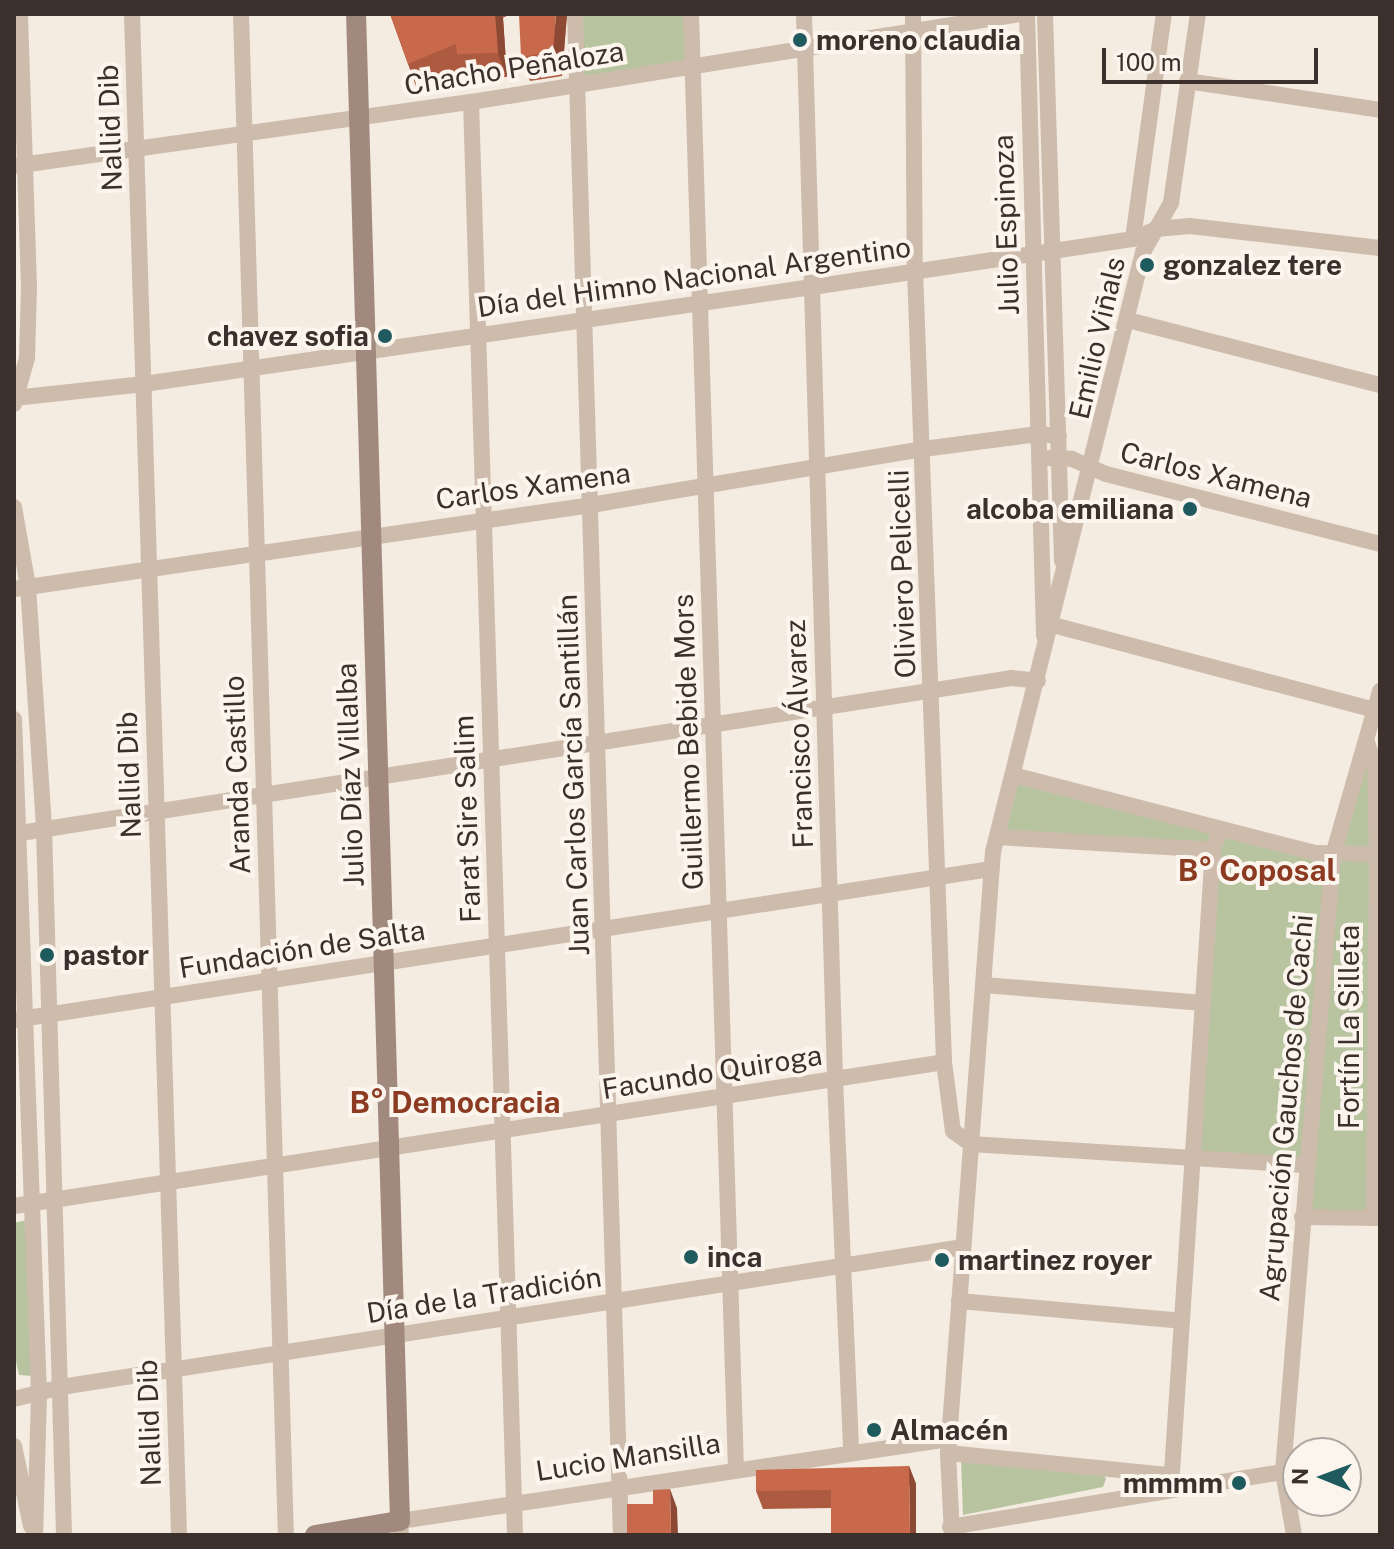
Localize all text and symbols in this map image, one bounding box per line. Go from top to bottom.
place label: moreno claudia [816,23,1021,57]
marker: moreno claudia [791,31,809,49]
scale bar [1106,32,1322,82]
street label: Chacho Peñaloza [402,34,626,102]
text: 100 m [1116,48,1182,76]
street label: Nallid Dib [91,64,129,192]
street label: Julio Espinoza [986,134,1026,316]
street label: Día del Himno Nacional Argentino [475,230,913,324]
place label: gonzalez tere [1163,248,1342,282]
street label: Emilio Viñals [1062,253,1132,423]
marker: gonzalez tere [1138,256,1156,274]
place label: chavez sofia [207,319,369,353]
marker: chavez sofia [376,327,394,345]
street label: Carlos Xamena [1117,435,1315,515]
street label: Carlos Xamena [433,456,633,516]
street label: Oliviero Pelicelli [882,469,922,679]
place label: alcoba emiliana [966,492,1174,526]
marker: alcoba emiliana [1181,500,1199,518]
street label: Juan Carlos García Santillán [550,593,596,957]
street label: Guillermo Bebide Mors [666,593,710,891]
street label: Francisco Álvarez [778,619,820,849]
street label: Julio Díaz Villalba [329,662,371,888]
street label: Aranda Castillo [217,675,257,875]
street label: Nallid Dib [110,711,148,839]
street label: Farat Sire Salim [447,715,487,923]
district label: B° Coposal [1178,852,1336,888]
street label: Fundación de Salta [176,913,428,985]
street label: Agrupación Gauchos de Cachi [1252,913,1320,1303]
street label: Fortín La Silleta [1332,925,1366,1129]
place label: pastor [63,938,149,972]
marker: pastor [38,946,56,964]
street label: Facundo Quiroga [600,1038,824,1106]
district label: B° Democracia [349,1084,561,1120]
place label: inca [707,1240,762,1274]
place label: martinez royer [958,1243,1152,1277]
marker: inca [682,1248,700,1266]
marker: martinez royer [933,1251,951,1269]
street label: Día de la Tradición [364,1260,604,1330]
street label: Nallid Dib [130,1359,168,1487]
place label: Almacén [890,1413,1008,1447]
marker: Almacén [865,1421,883,1439]
street label: Lucio Mansilla [533,1426,723,1488]
north arrow [1282,1437,1362,1517]
place label: mmmm [1123,1466,1223,1500]
text: N [1287,1468,1313,1485]
marker: mmmm [1230,1474,1248,1492]

